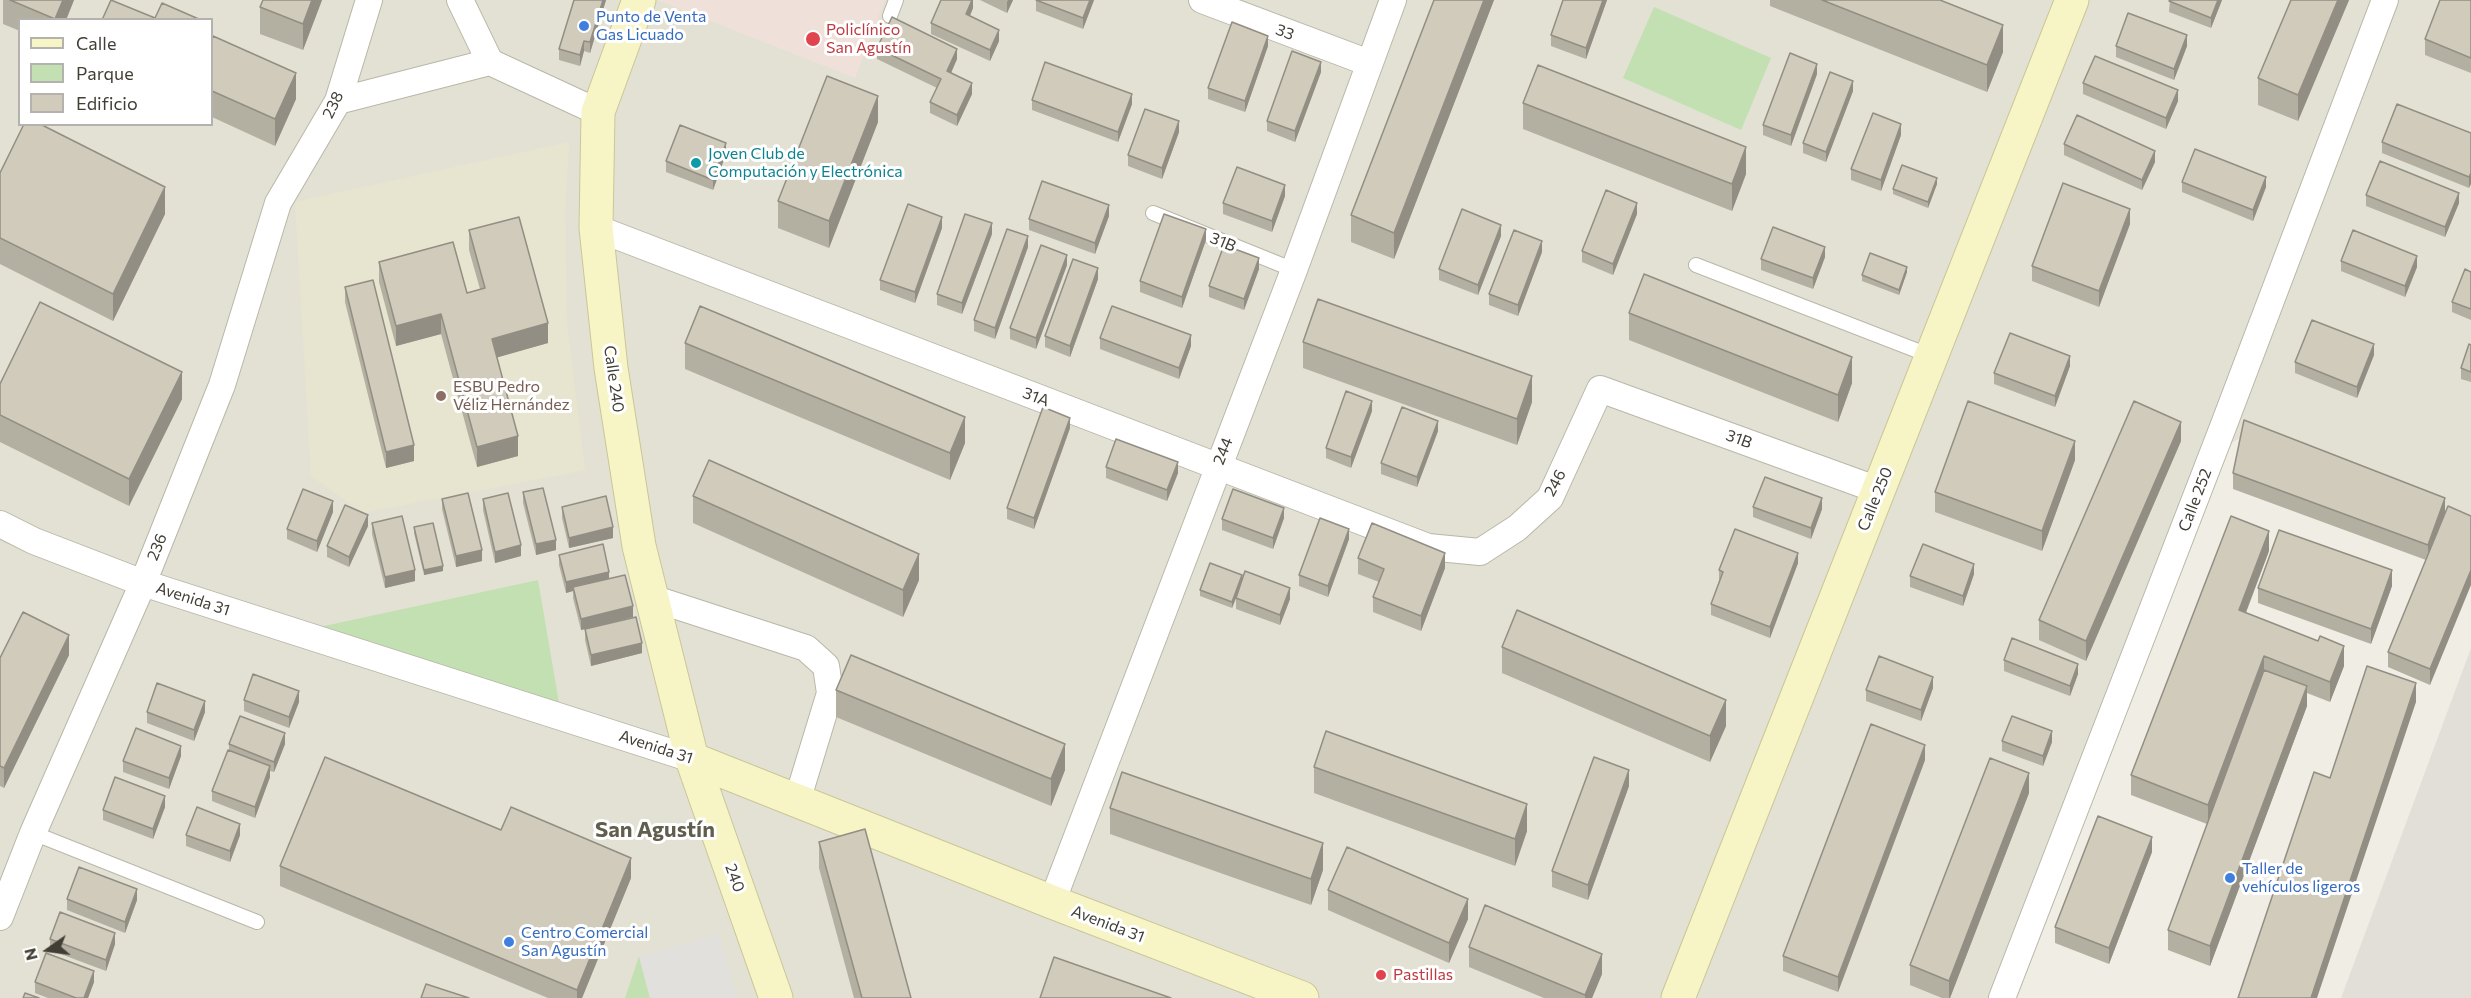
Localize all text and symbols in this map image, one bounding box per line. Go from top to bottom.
place label: Punto de Venta Gas Licuado [596,7,706,45]
legend [18,18,213,126]
marker: Punto de Venta Gas Licuado [577,19,591,33]
place label: Policlínico San Agustín [826,20,911,58]
street label: 33 [1273,20,1297,44]
marker: Policlínico San Agustín [804,30,822,48]
text: Calle [76,32,116,54]
text: Parque [76,62,134,84]
street label: 238 [318,88,348,122]
text: Edificio [76,92,138,114]
place label: Joven Club de Computación y Electrónica [708,144,903,182]
marker: Joven Club de Computación y Electrónica [689,156,703,170]
street label: 31B [1207,228,1239,256]
street label: Calle 240 [600,344,628,414]
place label: ESBU Pedro Véliz Hernández [453,377,570,415]
street label: 31A [1020,383,1052,411]
marker: ESBU Pedro Véliz Hernández [434,389,448,403]
street label: 31B [1723,425,1755,453]
street label: 244 [1209,435,1237,467]
street label: Calle 250 [1853,464,1897,534]
street label: 246 [1540,466,1570,500]
street label: Calle 252 [2174,466,2216,534]
street label: 236 [143,531,171,563]
street label: Avenida 31 [154,578,232,620]
street label: Avenida 31 [617,726,695,768]
district label: San Agustín [595,817,715,843]
place label: Taller de vehículos ligeros [2242,859,2360,897]
street label: 240 [721,861,749,895]
marker: Taller de vehículos ligeros [2223,871,2237,885]
street label: Avenida 31 [1069,901,1147,947]
north arrow [18,920,78,980]
place label: Centro Comercial San Agustín [521,923,648,961]
marker: Centro Comercial San Agustín [502,935,516,949]
text: N [19,946,41,963]
place label: Pastillas [1393,965,1453,985]
marker: Pastillas [1374,968,1388,982]

